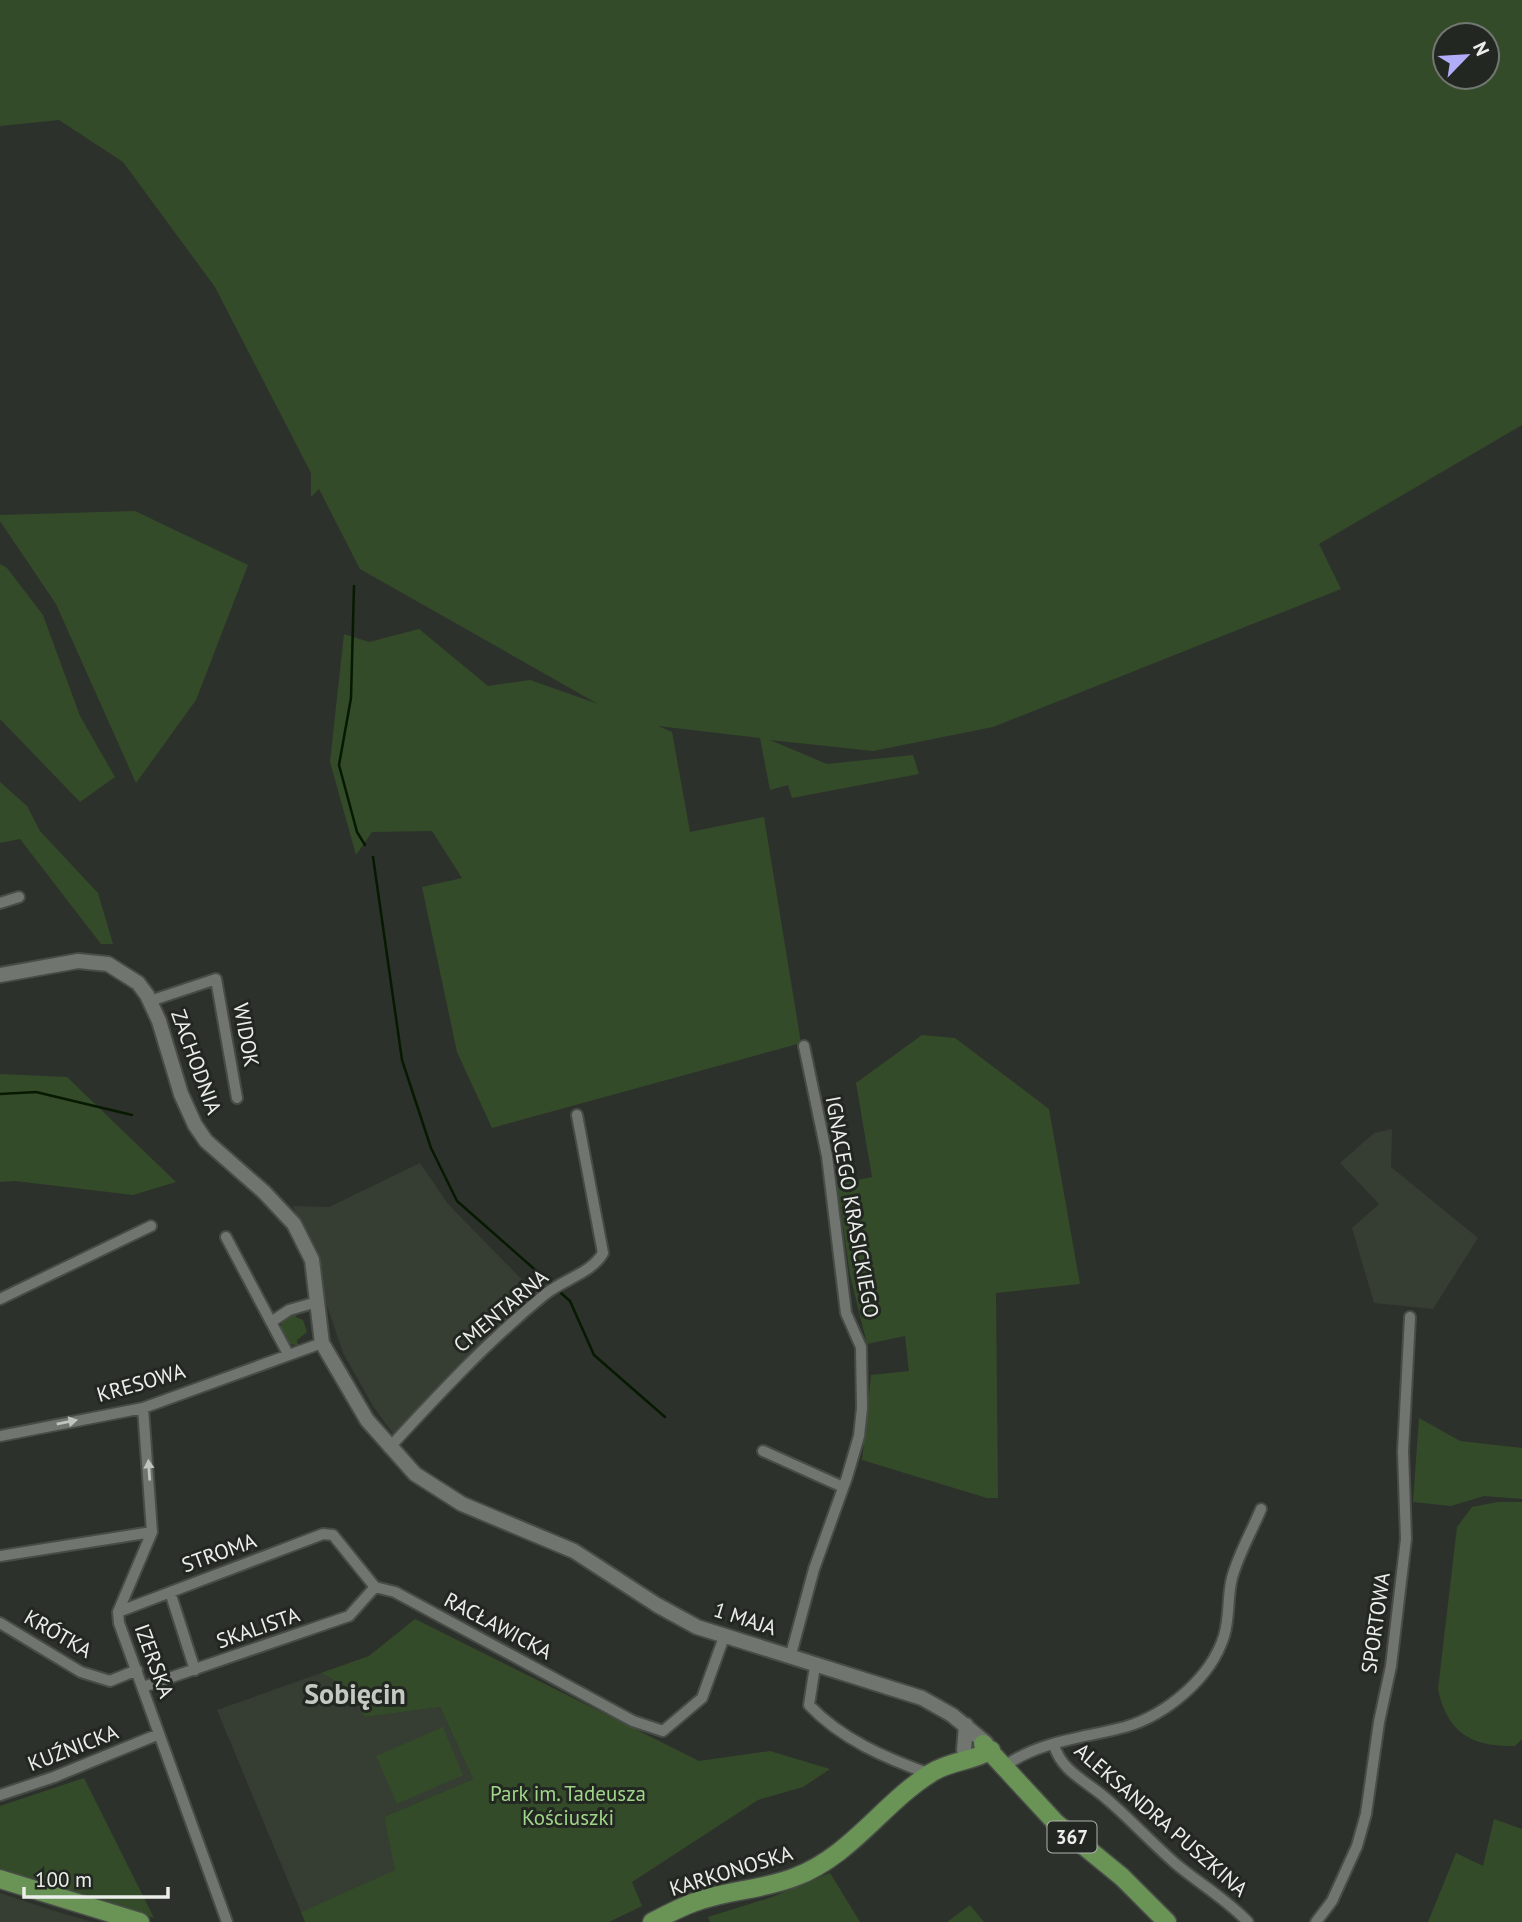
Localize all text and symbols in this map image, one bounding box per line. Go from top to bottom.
north arrow [1431,21,1501,91]
text: N [1468,38,1495,60]
street label: WIDOK [228,1001,265,1069]
street label: ZACHODNIA [165,1006,228,1119]
street label: IGNACEGO KRASICKIEGO [820,1094,885,1320]
street label: CMENTARNA [448,1263,554,1358]
street label: KRESOWA [94,1357,189,1408]
one-way arrow [56,1416,78,1427]
one-way arrow [143,1459,154,1481]
street label: STROMA [178,1526,261,1578]
street label: SPORTOWA [1355,1570,1396,1675]
street label: RACŁAWICKA [440,1586,557,1666]
street label: 1 MAJA [710,1596,781,1642]
street label: SKALISTA [213,1600,304,1654]
street label: KRÓTKA [20,1603,98,1664]
street label: IZERSKA [129,1620,181,1702]
district label: Sobięcin [304,1675,406,1712]
street label: KUŹNICKA [24,1718,123,1777]
street label: ALEKSANDRA PUSZKINA [1069,1737,1254,1903]
park label: Park im. Tadeusza Kościuszki [490,1780,646,1831]
road number: 367 [1048,1822,1096,1853]
street label: KARKONOSKA [666,1839,796,1902]
scale bar [24,1856,168,1900]
text: 100 m [35,1866,92,1893]

